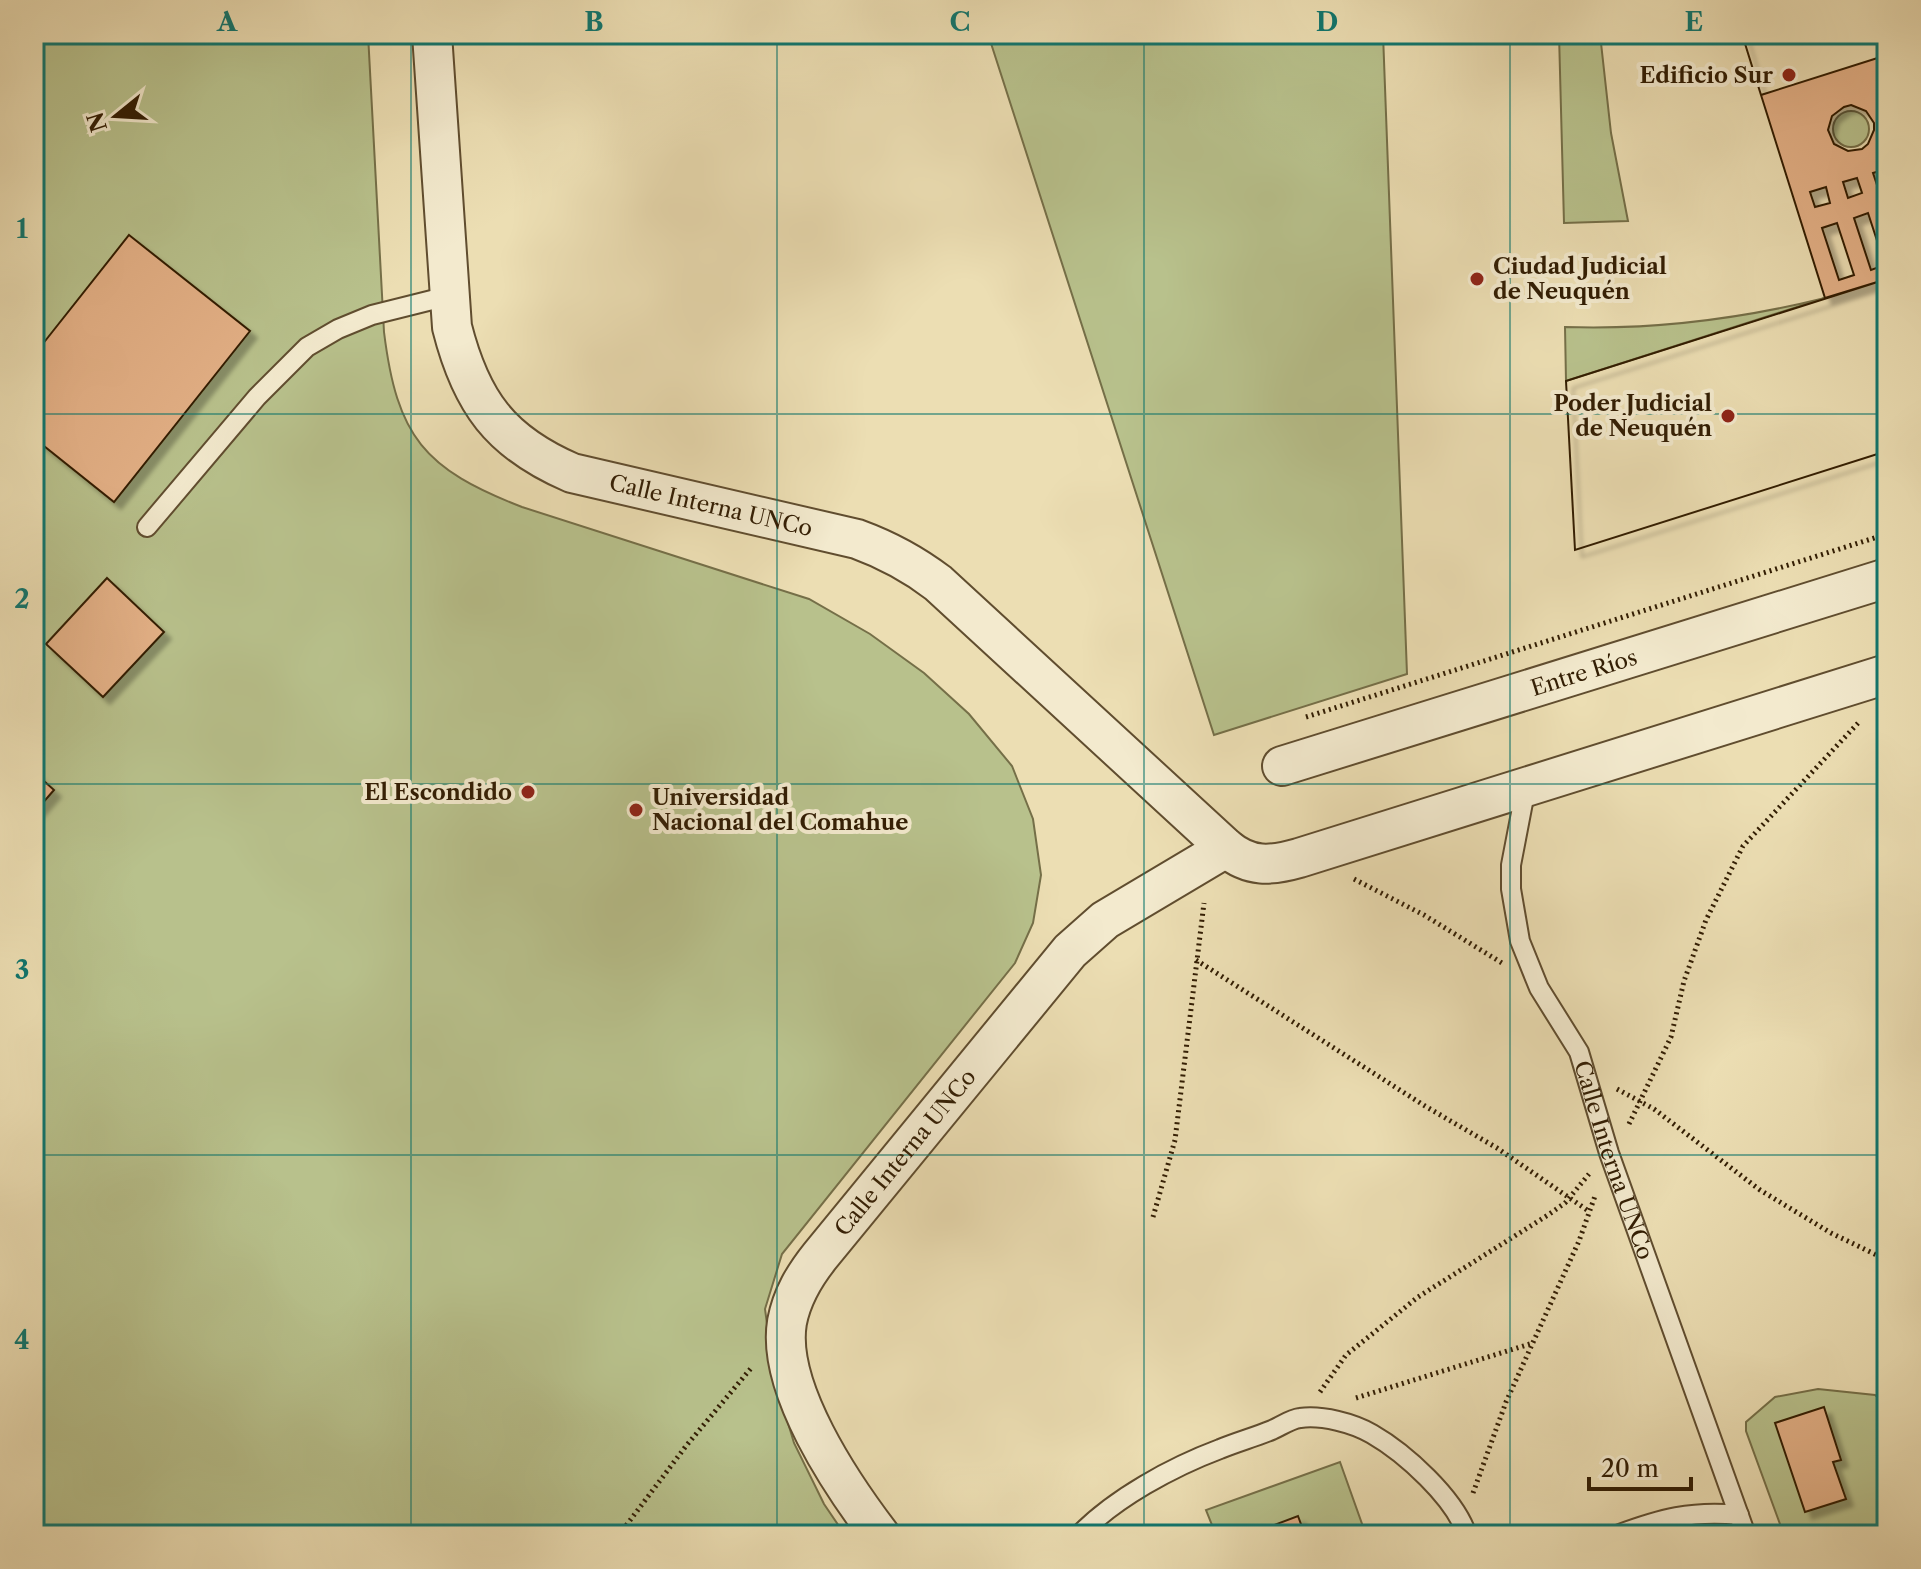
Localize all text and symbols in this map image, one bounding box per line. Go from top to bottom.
text: A [216,6,238,38]
text: B [584,6,604,38]
text: C [950,6,970,38]
text: D [1316,6,1338,38]
text: E [1685,6,1703,38]
place label: Edificio Sur [1639,62,1773,89]
marker: Edificio Sur [1780,66,1798,84]
north arrow [76,76,156,156]
text: N [82,109,113,135]
text: 1 [16,213,28,245]
place label: Ciudad Judicial de Neuquén [1493,253,1667,305]
marker: Ciudad Judicial de Neuquén [1468,270,1486,288]
place label: Poder Judicial de Neuquén [1554,390,1712,442]
marker: Poder Judicial de Neuquén [1719,407,1737,425]
street label: Calle Interna UNCo [607,469,815,542]
text: 2 [14,583,30,615]
street label: Entre Ríos [1527,644,1640,702]
place label: El Escondido [364,779,512,806]
marker: El Escondido [519,783,537,801]
place label: Universidad Nacional del Comahue [652,784,909,836]
marker: Universidad Nacional del Comahue [627,801,645,819]
text: 3 [15,954,29,986]
street label: Calle Interna UNCo [1568,1058,1659,1263]
street label: Calle Interna UNCo [829,1064,982,1242]
text: 4 [14,1324,30,1356]
scale bar [1589,1441,1691,1491]
text: 20 m [1601,1454,1659,1483]

